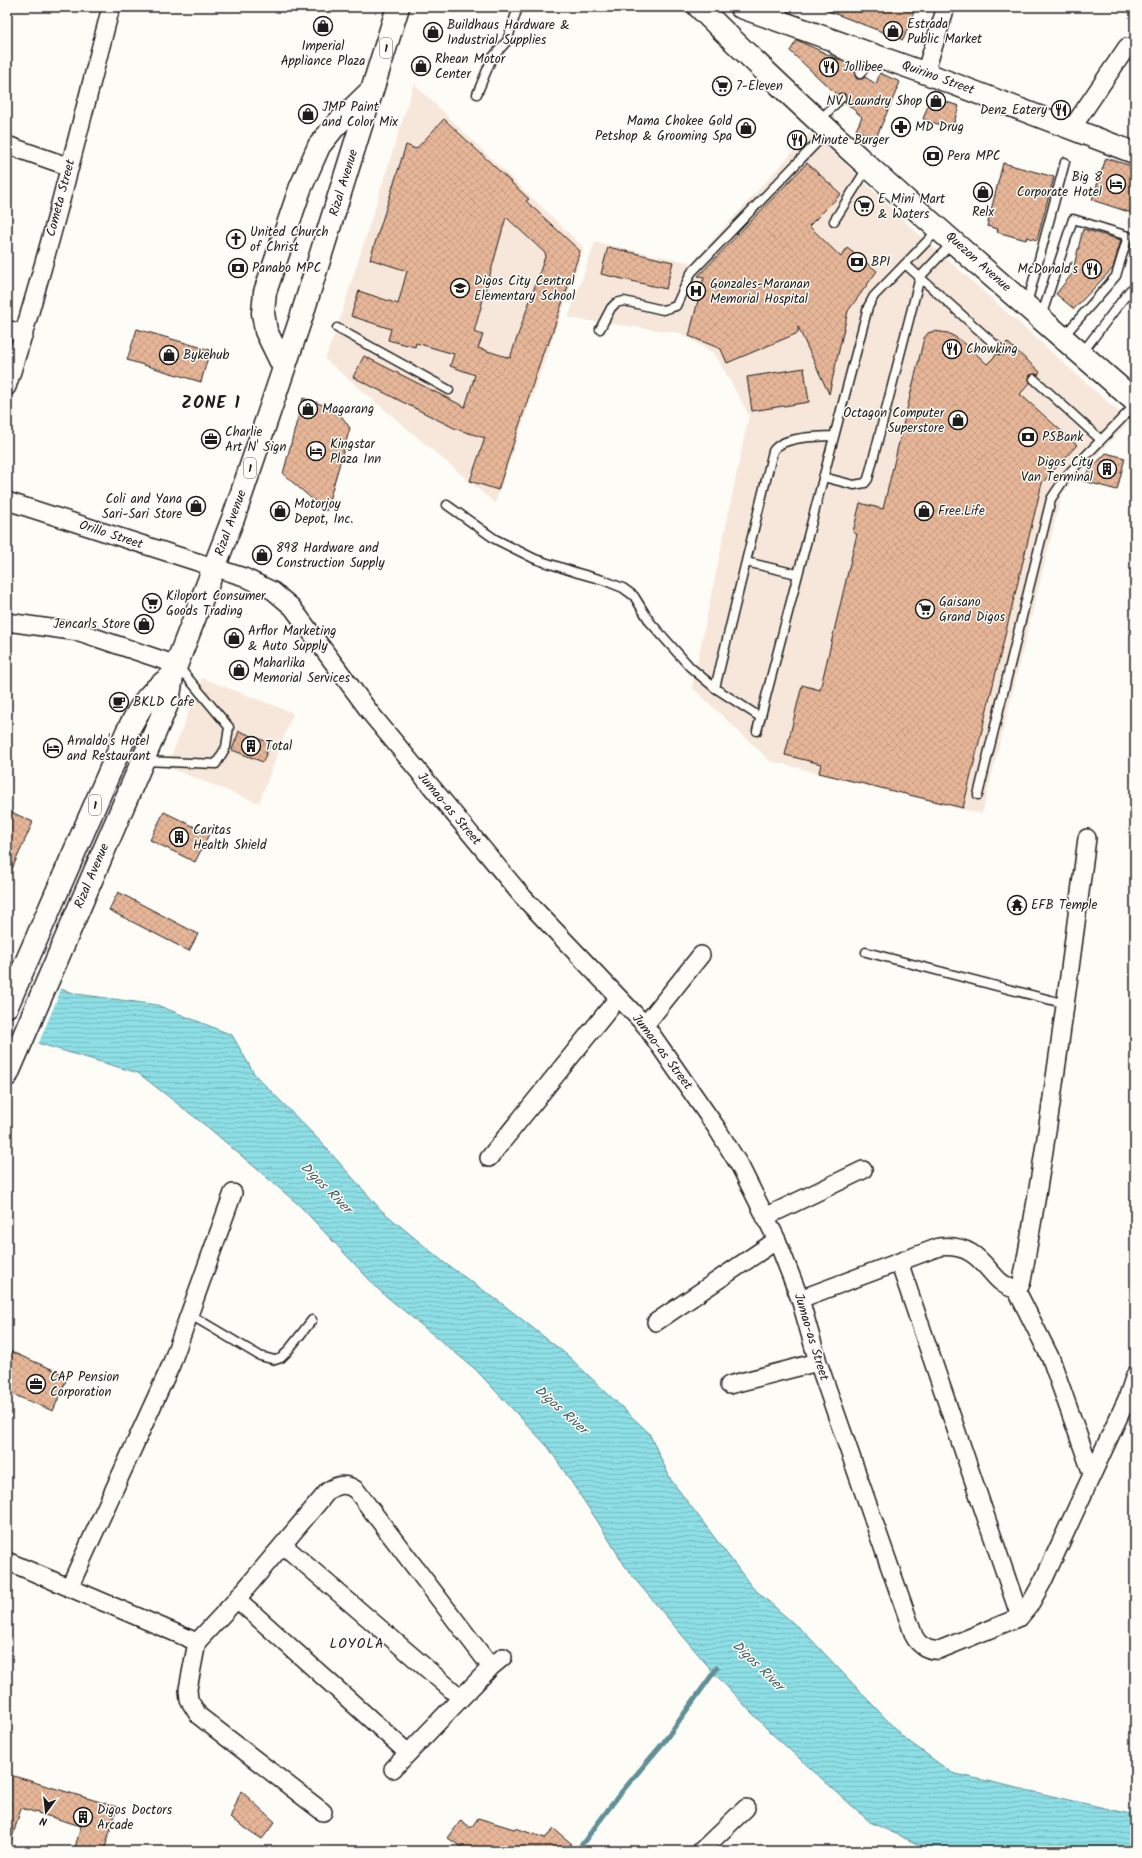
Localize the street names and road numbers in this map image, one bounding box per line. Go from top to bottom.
road number: 1 [380,38,392,58]
street label: Quirino Street [899,55,978,101]
street label: Rizal Avenue [324,147,364,219]
street label: Cometa Street [41,156,82,239]
street label: Quezon Avenue [940,227,1016,297]
road number: 1 [244,458,256,478]
street label: Rizal Avenue [209,487,253,559]
street label: Orillo Street [76,515,146,555]
street label: Jumao-as Street [412,768,487,851]
road number: 1 [89,795,101,815]
street label: Rizal Avenue [69,840,115,912]
street label: Jumao-as Street [626,1010,698,1095]
street label: Jumao-as Street [788,1291,835,1384]

